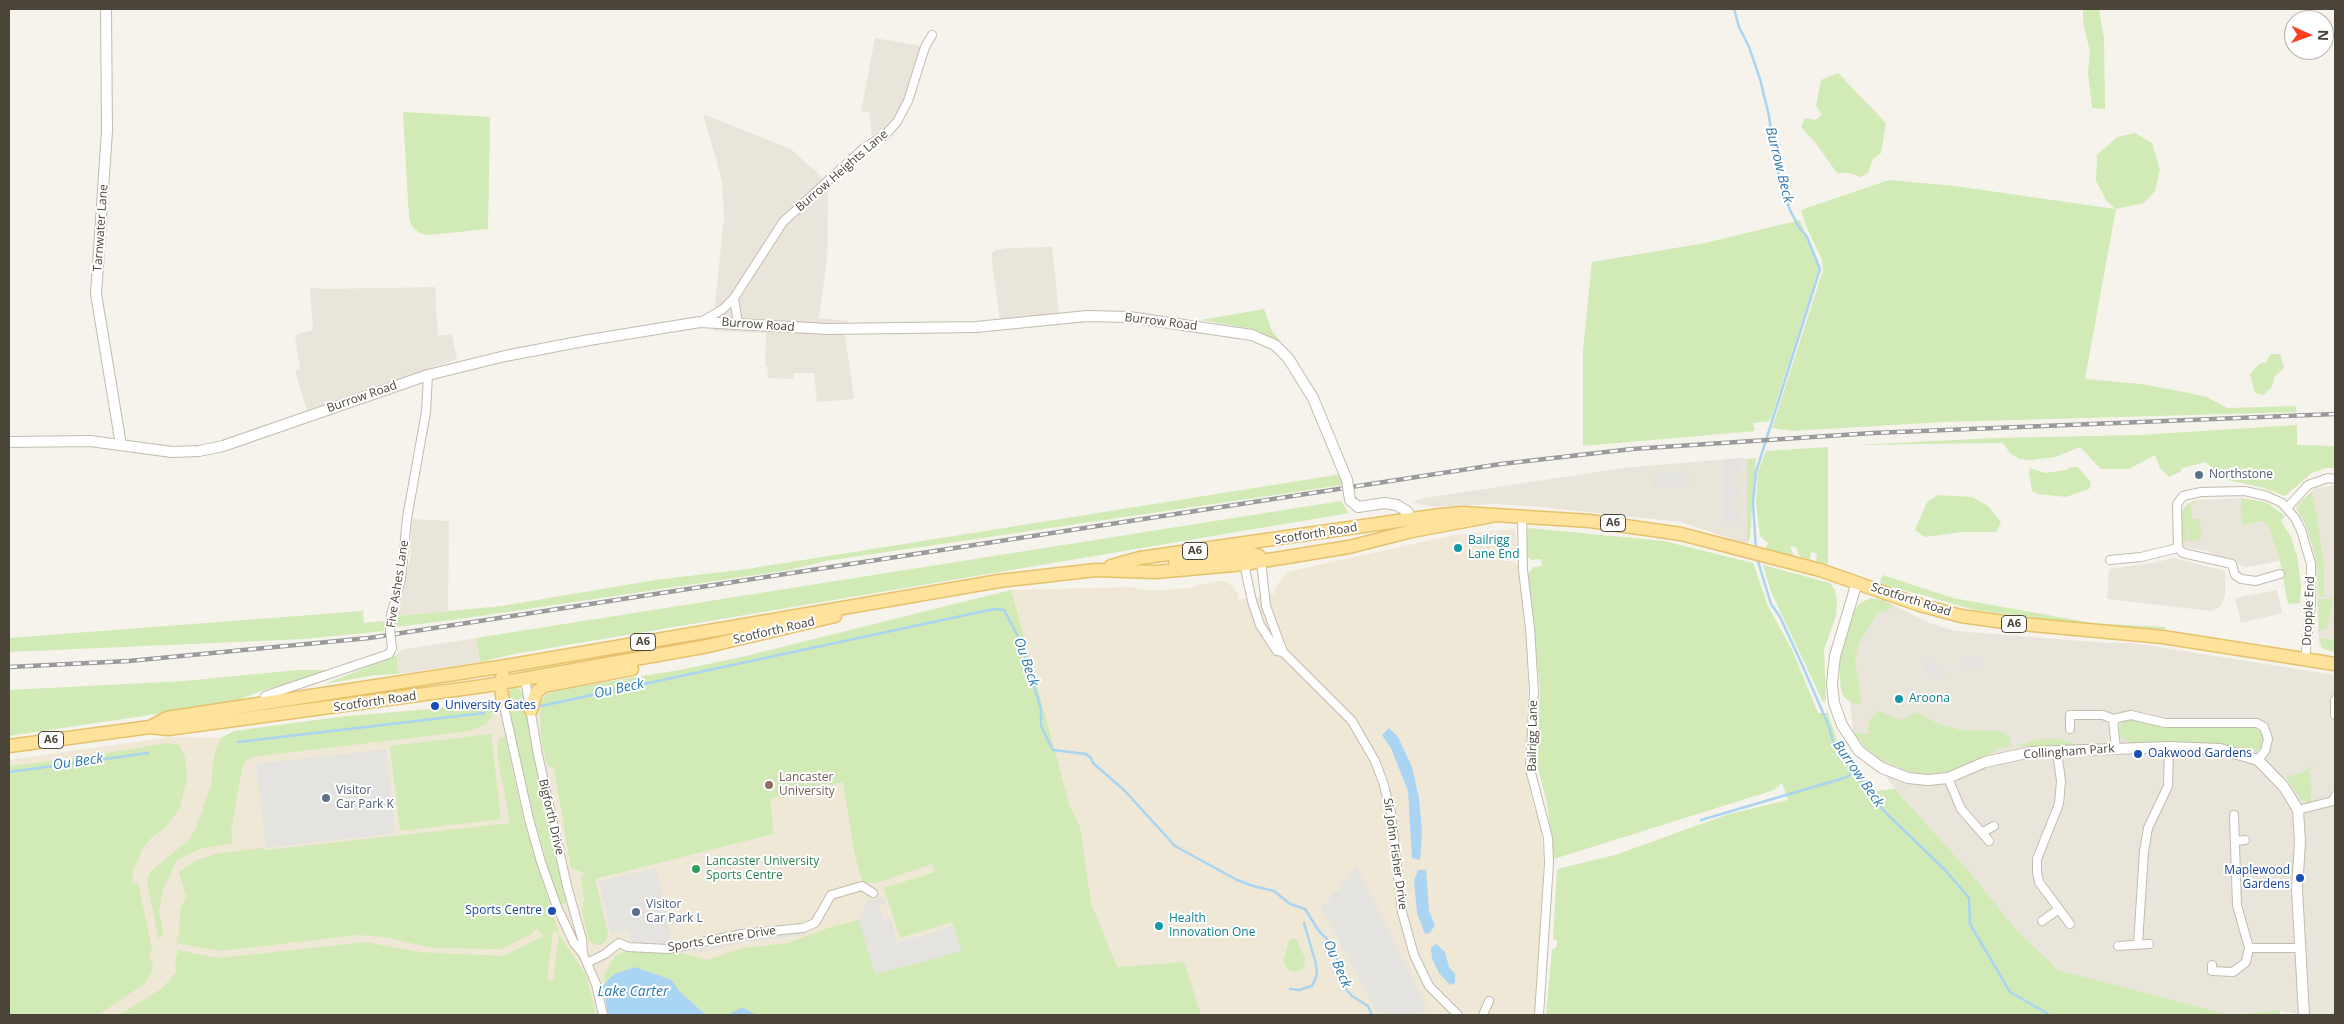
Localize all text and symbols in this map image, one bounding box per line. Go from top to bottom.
north arrow [2284,10,2334,60]
text: N [2314,29,2333,42]
water label: Burrow Beck [1761,125,1797,205]
street label: Burrow Heights Lane [793,127,891,215]
street label: Tarnwater Lane [91,184,111,272]
street label: Burrow Road [1124,310,1198,334]
street label: Burrow Road [721,315,795,335]
street label: Burrow Road [325,378,399,416]
place label: Northstone [2209,468,2273,482]
marker: Northstone [2193,469,2205,481]
road number: A6 [1600,514,1626,532]
street label: Scotforth Road [1274,520,1358,548]
place label: Bailrigg Lane End [1468,534,1520,562]
street label: Five Ashes Lane [384,539,412,629]
road number: A6 [1182,542,1208,560]
marker: Bailrigg Lane End [1452,542,1464,554]
street label: Dropple End [2300,576,2318,646]
street label: Scotforth Road [1869,580,1953,620]
street label: Scotforth Road [732,615,816,647]
road number: A6 [2002,616,2026,632]
road number: A6 [630,634,656,650]
water label: Ou Beck [1010,635,1042,689]
water label: Ou Beck [593,676,645,702]
street label: Scotforth Road [333,689,417,715]
place label: Aroona [1909,692,1950,706]
marker: Aroona [1893,693,1905,705]
place label: University Gates [445,699,536,713]
marker: University Gates [429,700,441,712]
street label: Bailrigg Lane [1525,700,1541,772]
road number: A6 [38,732,64,748]
water label: Burrow Beck [1829,737,1887,811]
street label: Collingham Park [2023,742,2115,762]
place label: Oakwood Gardens [2148,747,2252,761]
marker: Oakwood Gardens [2132,748,2144,760]
water label: Ou Beck [52,750,104,774]
place label: Lancaster University [779,771,835,799]
street label: Bigforth Drive [535,778,567,856]
marker: Lancaster University [763,779,775,791]
place label: Visitor Car Park K [336,784,394,812]
marker: Visitor Car Park K [320,792,332,804]
street label: Sir John Fisher Drive [1380,797,1410,911]
place label: Lancaster University Sports Centre [706,855,819,883]
marker: Lancaster University Sports Centre [690,863,702,875]
place label: Maplewood Gardens [2224,864,2290,892]
marker: Maplewood Gardens [2294,872,2306,884]
place label: Visitor Car Park L [646,898,703,926]
place label: Sports Centre [465,904,542,918]
marker: Sports Centre [546,905,558,917]
marker: Visitor Car Park L [630,906,642,918]
place label: Health Innovation One [1169,912,1255,940]
marker: Health Innovation One [1153,920,1165,932]
street label: Sports Centre Drive [667,923,777,955]
water label: Ou Beck [1319,938,1355,990]
water label: Lake Carter [598,984,668,1000]

